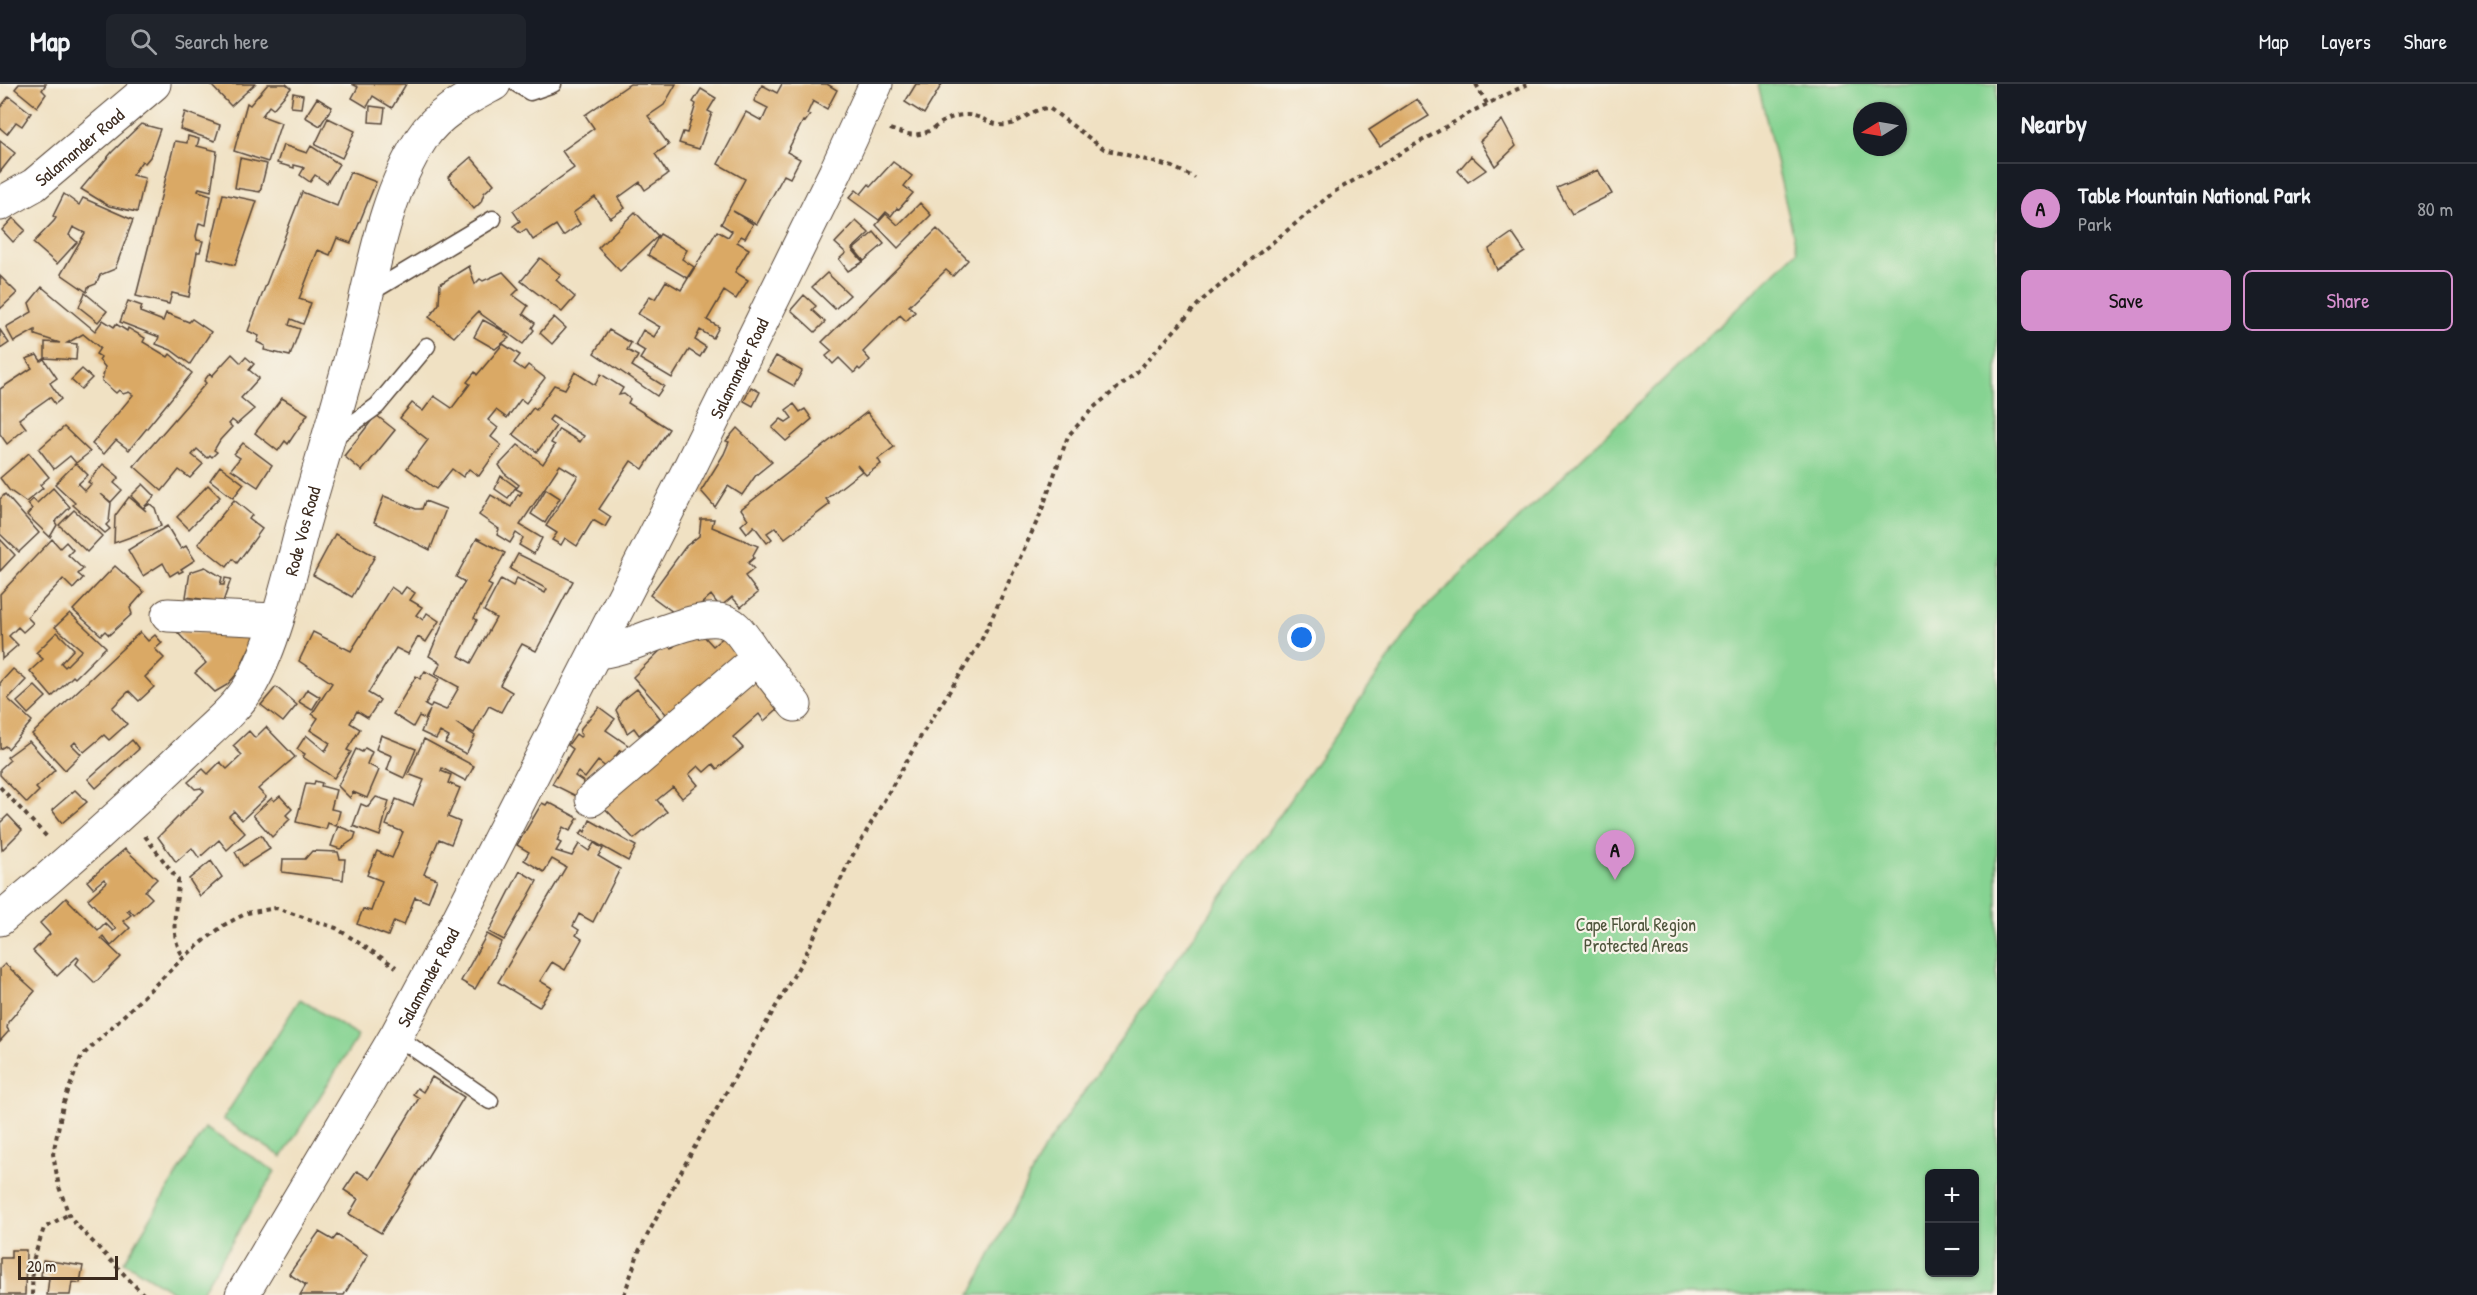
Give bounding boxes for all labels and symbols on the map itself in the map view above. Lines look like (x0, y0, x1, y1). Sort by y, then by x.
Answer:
street label: Salamander Road (29, 102, 129, 192)
north arrow (1853, 102, 1907, 156)
street label: Salamander Road (703, 314, 774, 423)
street label: Rode Vos Road (278, 483, 326, 579)
your location (1287, 623, 1316, 652)
pin: A (1596, 830, 1634, 880)
park label: Cape Floral Region Protected Areas (1576, 912, 1696, 958)
street label: Salamander Road (391, 923, 465, 1031)
scale bar (18, 1253, 118, 1280)

